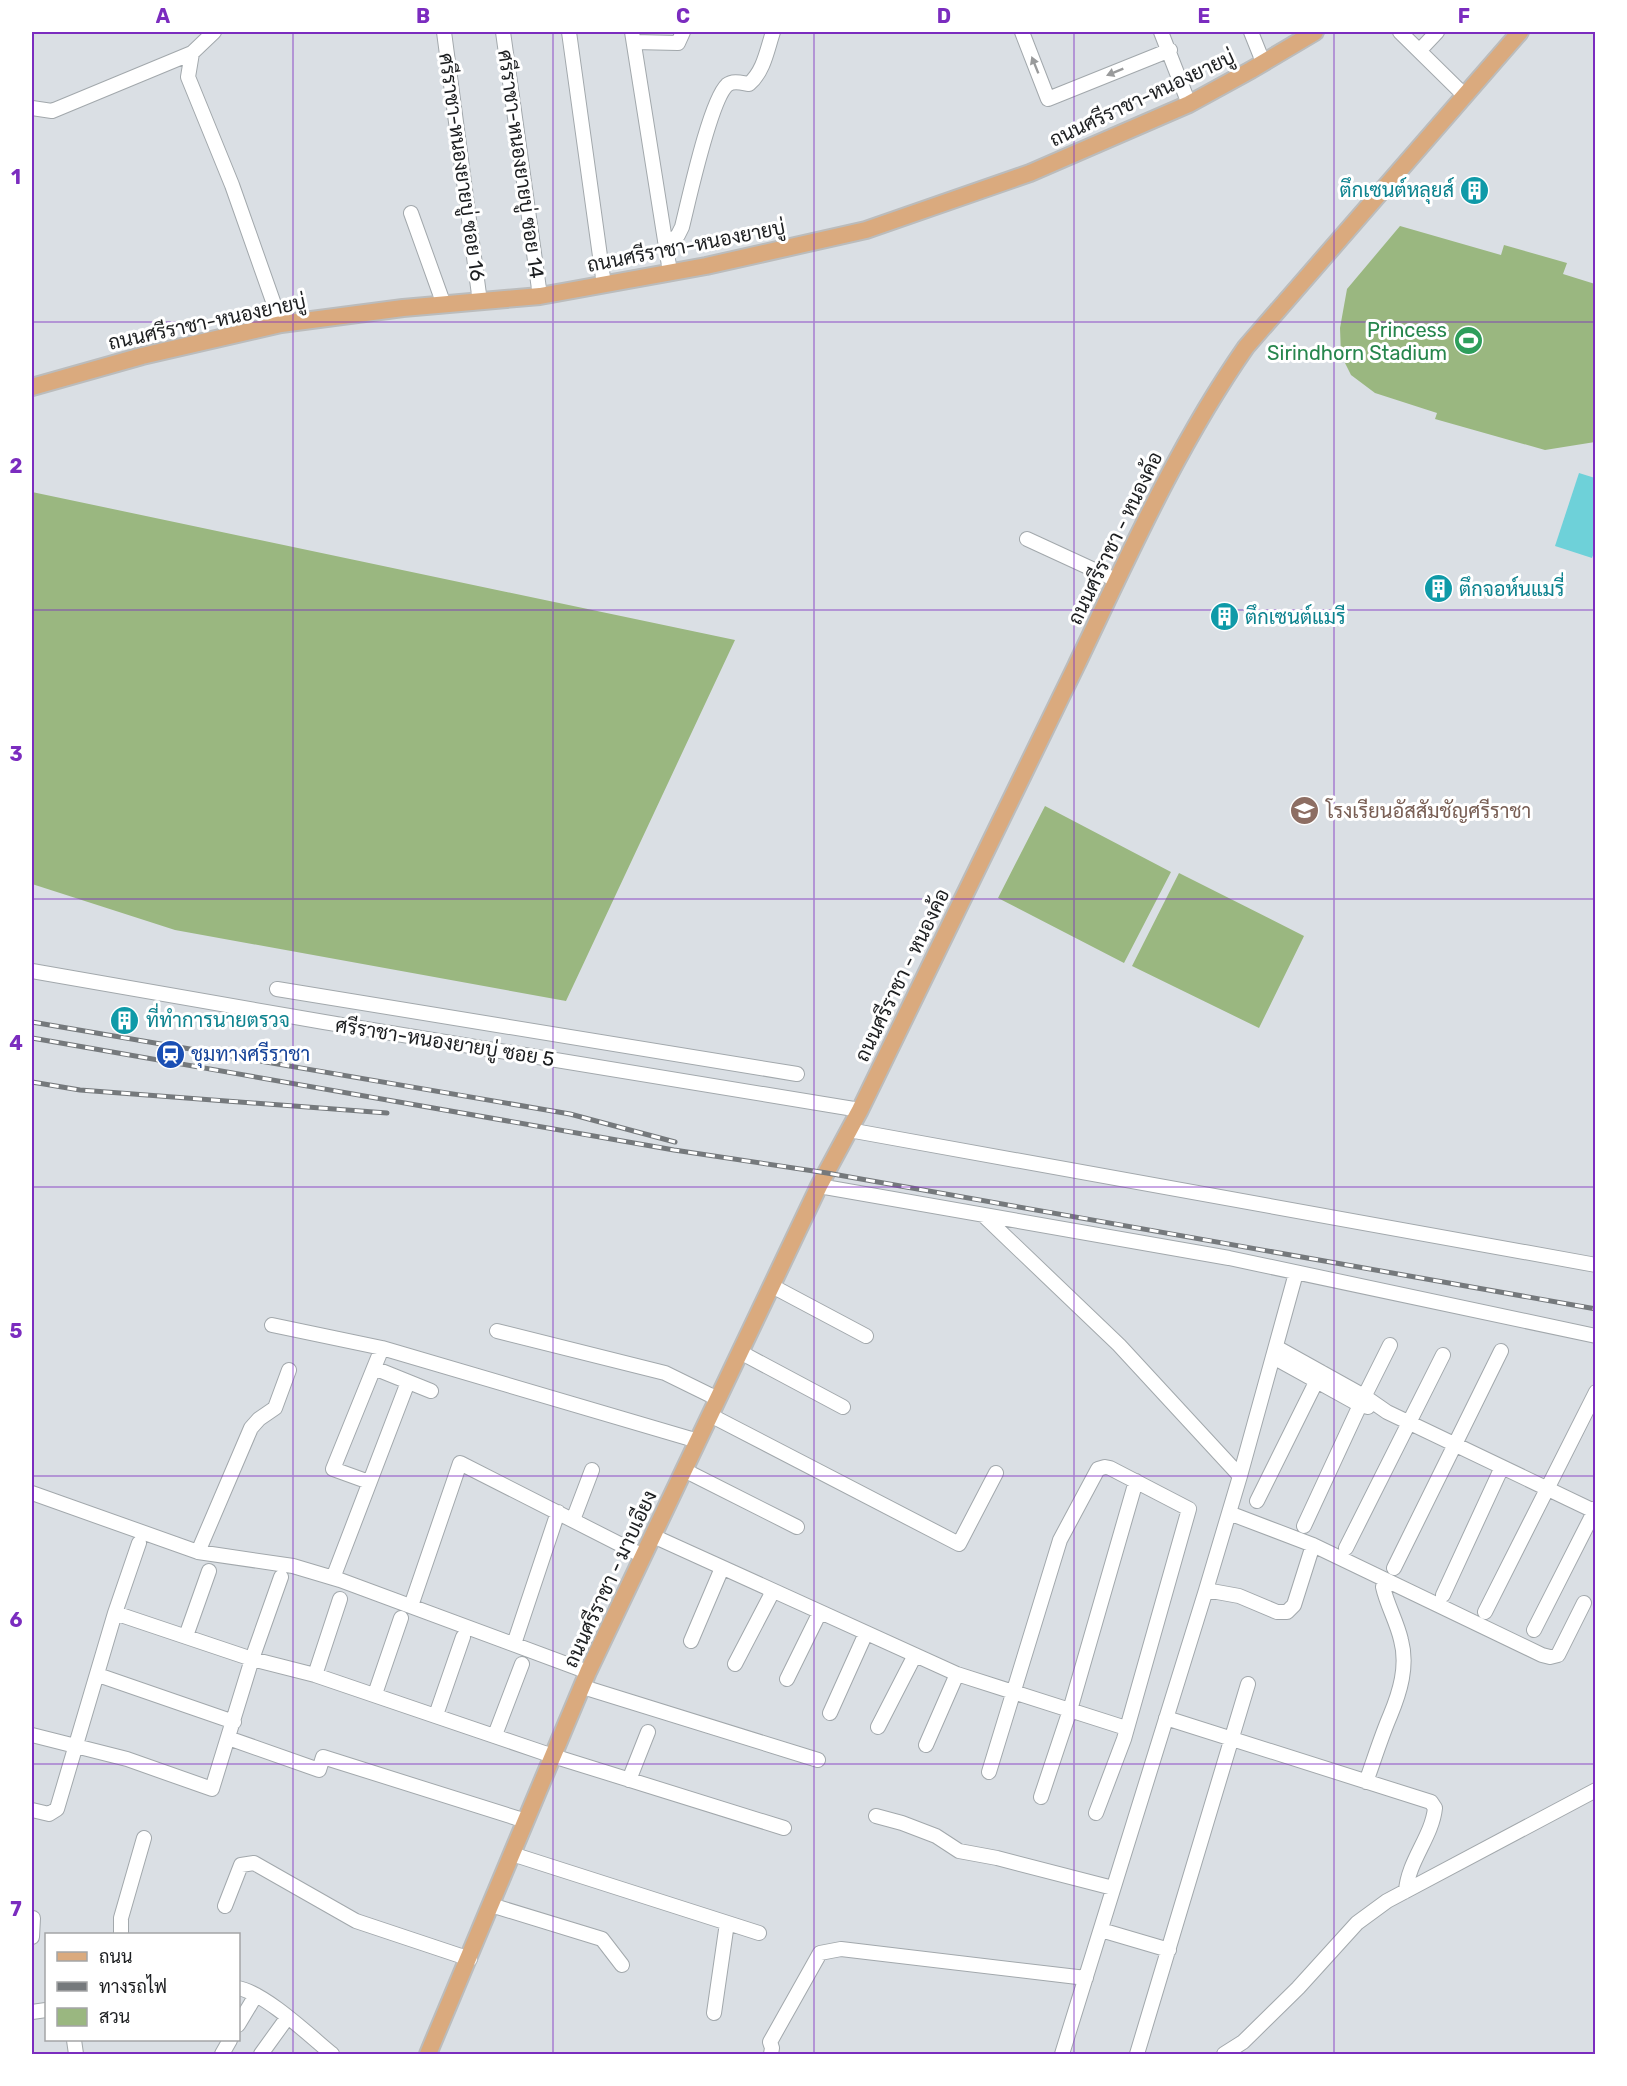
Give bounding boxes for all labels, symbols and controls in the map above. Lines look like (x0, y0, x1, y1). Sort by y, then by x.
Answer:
text: A (156, 4, 171, 28)
text: B (416, 4, 430, 28)
text: C (676, 4, 690, 28)
text: D (937, 4, 951, 28)
text: E (1198, 4, 1210, 28)
text: F (1458, 4, 1470, 28)
street label: ถนนศรีราชา-หนองยายบู่ (1045, 44, 1240, 154)
street label: ศรีราชา-หนองยายบู่ ซอย 14 (490, 48, 550, 280)
street label: ศรีราชา-หนองยายบู่ ซอย 16 (431, 51, 491, 283)
one-way arrow (1030, 56, 1039, 74)
one-way arrow (1106, 67, 1124, 77)
text: 1 (11, 165, 21, 189)
building icon: ตึกเซนต์หลุยส์ (1459, 174, 1491, 206)
place label: ตึกเซนต์หลุยส์ (1340, 176, 1454, 204)
street label: ถนนศรีราชา-หนองยายบู่ (585, 214, 788, 280)
street label: ถนนศรีราชา-หนองยายบู่ (106, 288, 309, 358)
place label: Princess Sirindhorn Stadium (1267, 318, 1447, 365)
sports icon: Princess Sirindhorn Stadium (1452, 325, 1484, 357)
street label: ถนนศรีราชา - หนองค้อ (1062, 447, 1167, 628)
text: 2 (10, 454, 23, 478)
place label: ตึกจอห์นแมรี่ (1459, 572, 1565, 601)
building icon: ตึกจอห์นแมรี่ (1422, 573, 1454, 605)
building icon: ตึกเซนต์แมรี (1208, 601, 1240, 633)
place label: ตึกเซนต์แมรี (1245, 603, 1346, 629)
text: 3 (9, 742, 23, 766)
school or university icon: โรงเรียนอัสสัมชัญศรีราชา (1289, 795, 1321, 827)
place label: โรงเรียนอัสสัมชัญศรีราชา (1325, 798, 1531, 823)
street label: ถนนศรีราชา - หนองค้อ (849, 884, 954, 1065)
place label: ที่ทำการนายตรวจ (146, 1003, 290, 1032)
building icon: ที่ทำการนายตรวจ (109, 1004, 141, 1036)
street label: ศรีราชา-หนองยายบู่ ซอย 5 (333, 1012, 556, 1074)
text: 4 (9, 1031, 23, 1055)
station icon: ชุมทางศรีราชา (154, 1038, 186, 1070)
place label: ชุมทางศรีราชา (191, 1041, 310, 1068)
text: 5 (10, 1319, 23, 1343)
street label: ถนนศรีราชา - มาบเอียง (557, 1486, 662, 1671)
text: 6 (9, 1608, 23, 1632)
text: 7 (10, 1897, 22, 1921)
legend (45, 1933, 240, 2041)
text: ถนน (99, 1946, 132, 1968)
text: ทางรถไฟ (99, 1974, 167, 1998)
text: สวน (99, 2006, 130, 2028)

